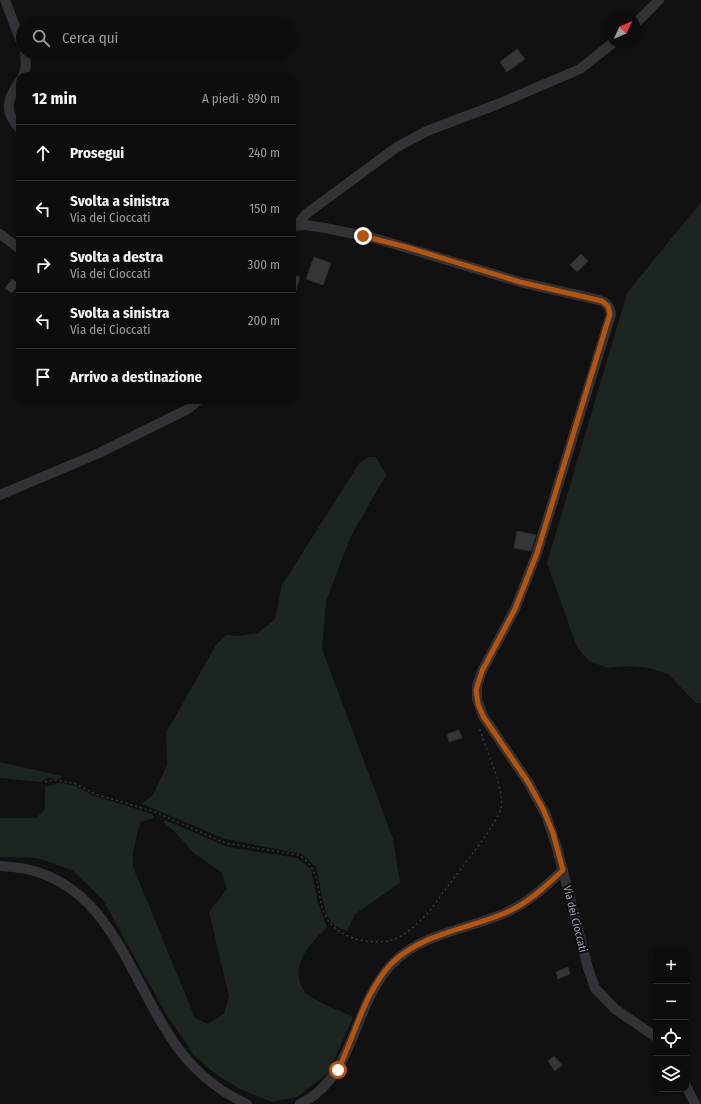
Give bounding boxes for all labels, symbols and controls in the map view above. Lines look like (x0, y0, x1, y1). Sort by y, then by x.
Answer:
north arrow (605, 12, 641, 48)
search box (16, 16, 296, 60)
icon: search (30, 27, 52, 49)
text: Cerca qui (62, 29, 118, 47)
text: 12 min (32, 88, 77, 109)
text: A piedi · 890 m (202, 91, 280, 106)
icon: ahead (32, 142, 54, 164)
text: Prosegui (70, 144, 124, 162)
text: 240 m (248, 145, 280, 160)
text: Svolta a sinistra (70, 192, 170, 210)
icon: left (32, 198, 54, 220)
text: 150 m (249, 201, 280, 216)
text: Via dei Cioccati (70, 210, 150, 225)
route end (354, 227, 372, 245)
text: Svolta a destra (70, 248, 163, 266)
icon: right (32, 254, 54, 276)
text: 300 m (248, 257, 280, 272)
text: Via dei Cioccati (70, 266, 150, 281)
text: Svolta a sinistra (70, 304, 170, 322)
icon: left (32, 310, 54, 332)
text: 200 m (248, 313, 280, 328)
text: Via dei Cioccati (70, 322, 150, 337)
icon: arrive (32, 366, 54, 388)
text: Arrivo a destinazione (70, 368, 202, 386)
street label: Via dei Cioccati (560, 884, 590, 954)
map controls (653, 948, 689, 1092)
button: + (653, 948, 689, 984)
button: − (653, 984, 689, 1020)
button: locate (653, 1020, 689, 1056)
button: layers (653, 1056, 689, 1092)
route start (329, 1061, 347, 1079)

